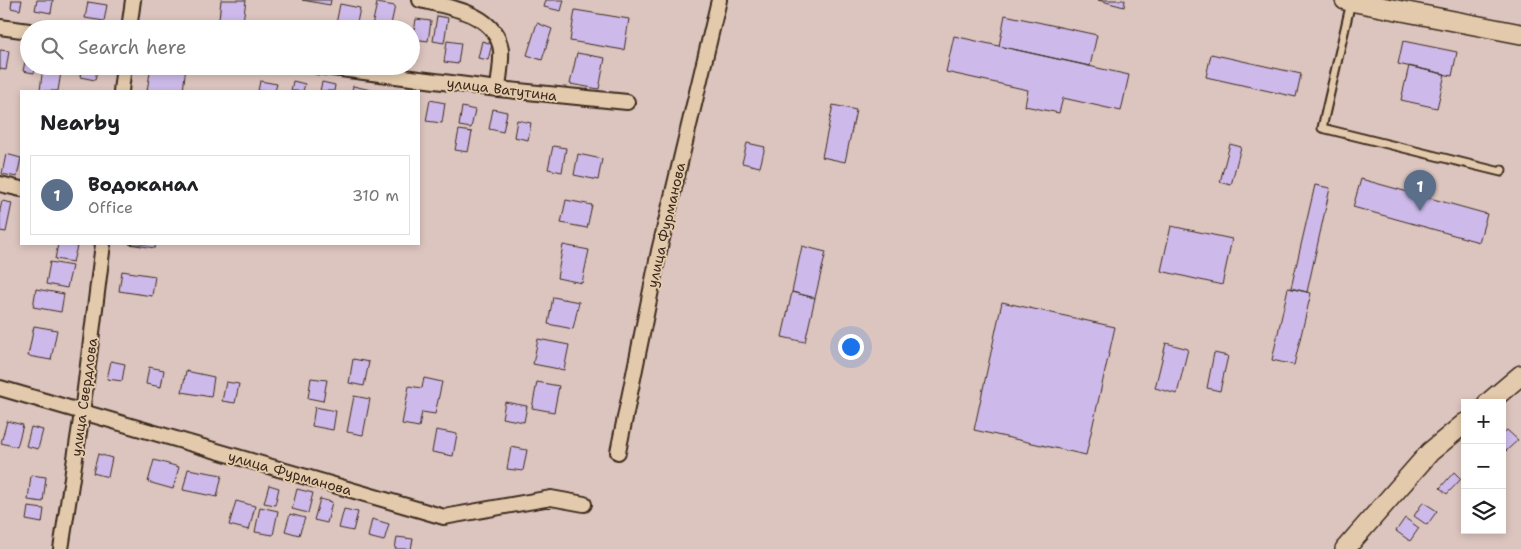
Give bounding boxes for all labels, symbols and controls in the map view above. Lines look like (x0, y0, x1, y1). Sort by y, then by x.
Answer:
search box (20, 20, 420, 75)
icon: search (38, 34, 66, 62)
text: Search here (78, 35, 187, 60)
street label: улица Ватутина (446, 73, 558, 105)
text: Nearby (40, 109, 120, 137)
street label: улица Фурманова (643, 160, 689, 289)
pin: 1 (1404, 170, 1436, 211)
text: Водоканал (88, 172, 198, 197)
text: 1 (53, 185, 61, 206)
text: 310 m (352, 185, 399, 206)
text: Office (88, 197, 133, 218)
your location (838, 334, 864, 360)
street label: улица Свердлова (67, 336, 101, 457)
map controls (1461, 399, 1506, 534)
button: + (1461, 399, 1506, 444)
button: − (1461, 444, 1506, 489)
street label: улица Фурманова (226, 447, 354, 499)
button: layers (1461, 489, 1506, 534)

